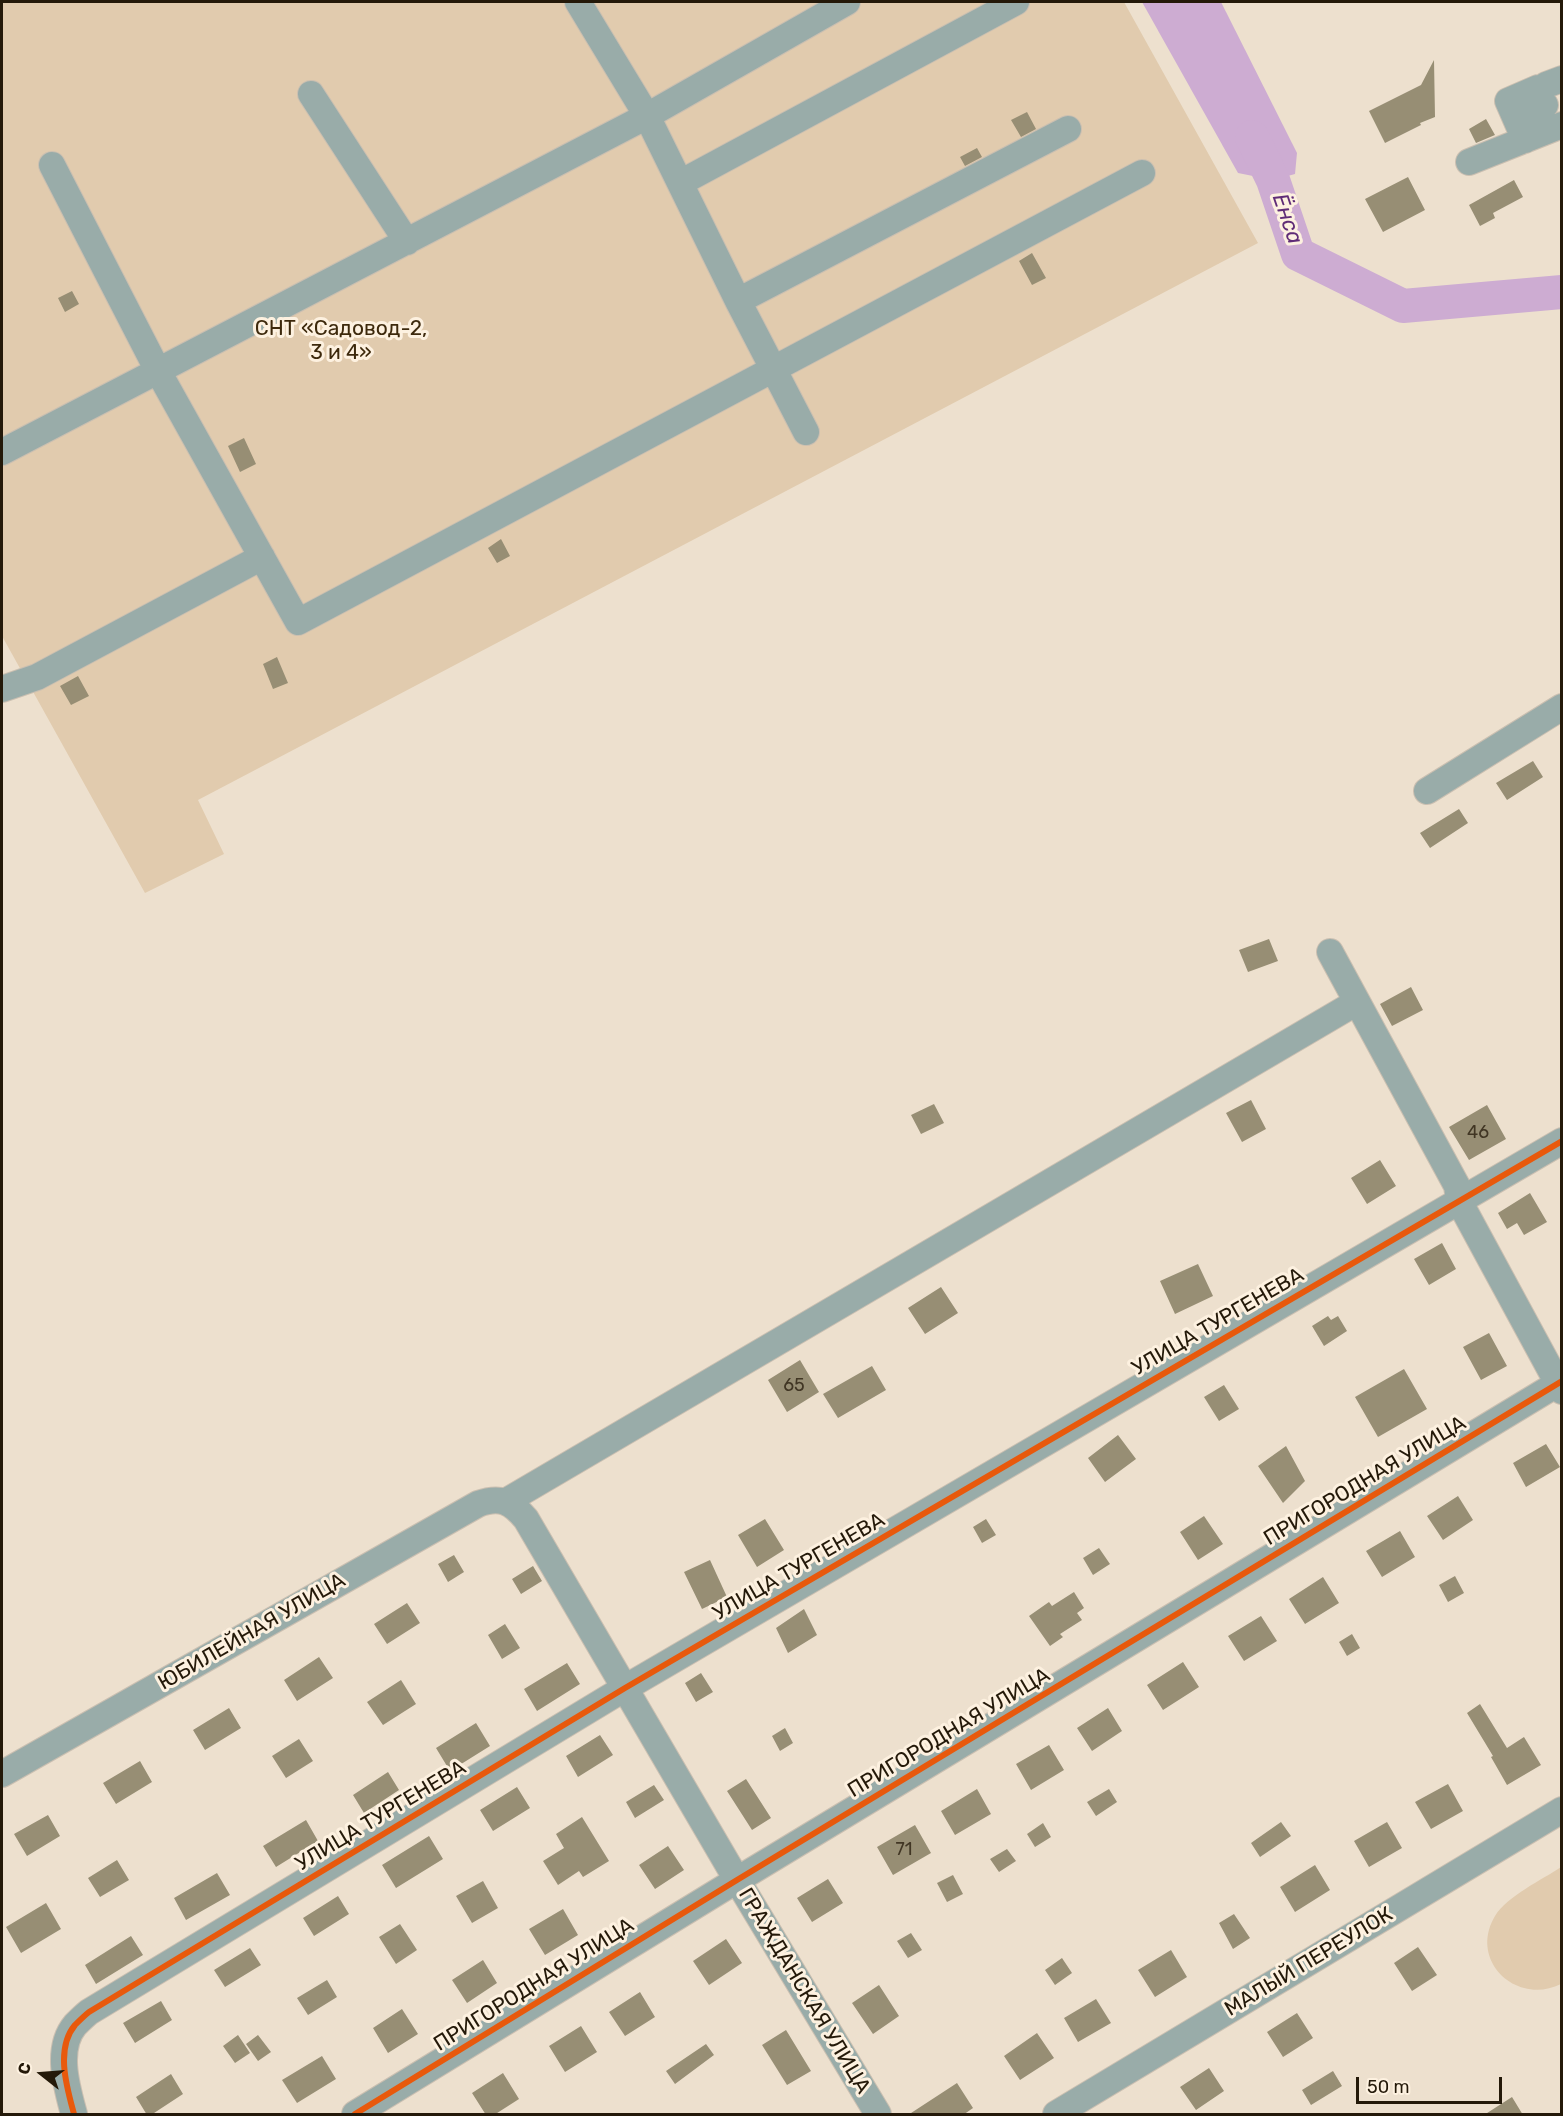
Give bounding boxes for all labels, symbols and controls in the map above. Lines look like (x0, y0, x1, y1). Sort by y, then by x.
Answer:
water label: Ёнса (1266, 190, 1308, 248)
park label: СНТ «Садовод-2, 3 и 4» (255, 316, 427, 366)
house number: 46 (1467, 1122, 1489, 1144)
street label: УЛИЦА ТУРГЕНЕВА (1128, 1263, 1308, 1381)
house number: 65 (783, 1375, 805, 1397)
street label: ПРИГОРОДНАЯ УЛИЦА (1259, 1411, 1471, 1551)
street label: УЛИЦА ТУРГЕНЕВА (709, 1508, 889, 1626)
street label: ЮБИЛЕЙНАЯ УЛИЦА (154, 1568, 350, 1696)
street label: ПРИГОРОДНАЯ УЛИЦА (843, 1663, 1055, 1803)
street label: УЛИЦА ТУРГЕНЕВА (291, 1755, 471, 1877)
house number: 71 (896, 1839, 912, 1861)
street label: ГРАЖДАНСКАЯ УЛИЦА (733, 1884, 875, 2098)
street label: МАЛЫЙ ПЕРЕУЛОК (1220, 1902, 1398, 2022)
street label: ПРИГОРОДНАЯ УЛИЦА (429, 1913, 639, 2057)
north arrow (12, 2044, 72, 2104)
text: С (14, 2060, 35, 2077)
scale bar (1359, 2065, 1504, 2103)
text: 50 m (1367, 2076, 1410, 2098)

